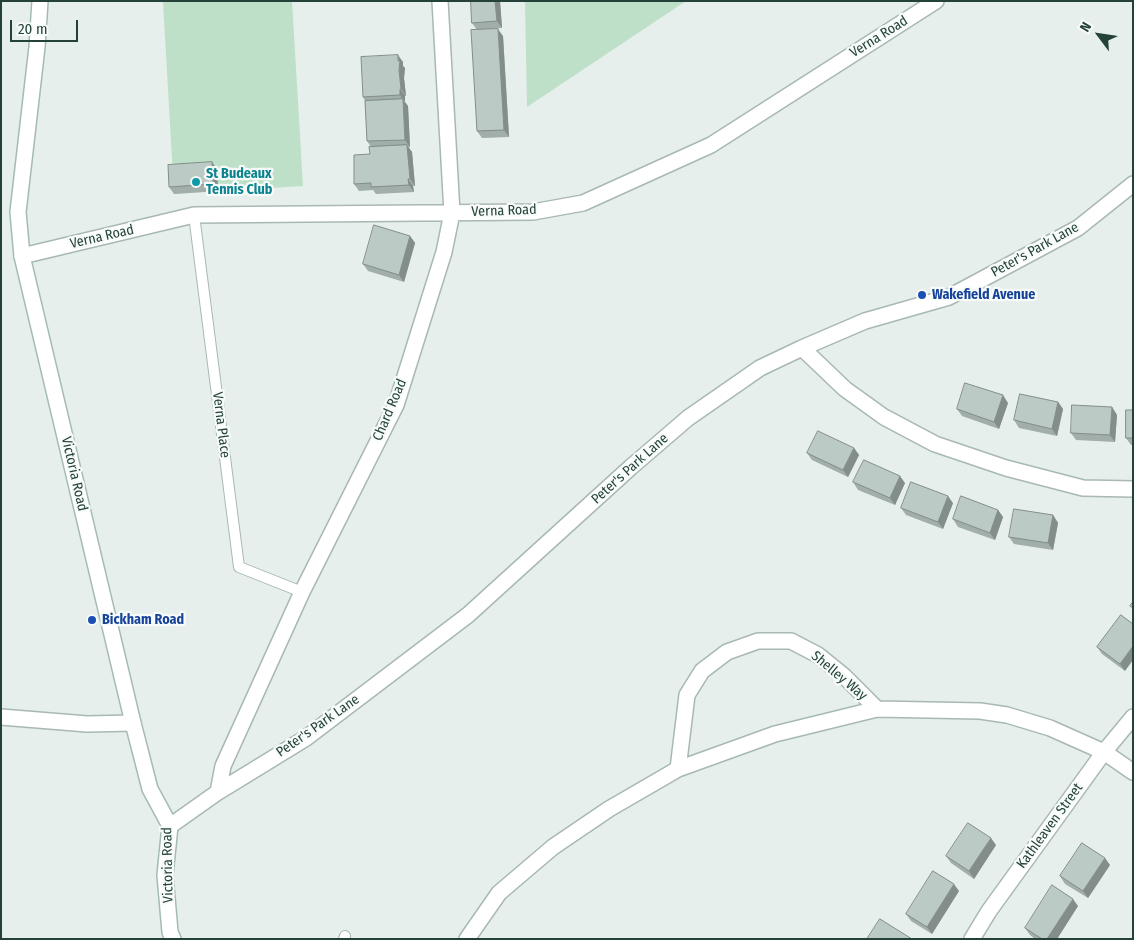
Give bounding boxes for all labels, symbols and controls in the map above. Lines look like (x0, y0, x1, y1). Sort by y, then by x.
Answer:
scale bar (12, 10, 80, 42)
north arrow (1074, 10, 1124, 60)
street label: Verna Road (847, 13, 911, 61)
text: N (1076, 19, 1095, 35)
text: 20 m (18, 20, 48, 38)
place label: St Budeaux Tennis Club (206, 166, 272, 198)
marker: St Budeaux Tennis Club (190, 176, 202, 188)
street label: Verna Road (471, 201, 537, 221)
street label: Peter's Park Lane (988, 219, 1082, 281)
street label: Verna Road (68, 221, 136, 253)
place label: Wakefield Avenue (932, 287, 1035, 303)
marker: Wakefield Avenue (916, 289, 928, 301)
street label: Chard Road (369, 377, 411, 443)
street label: Verna Place (209, 391, 233, 459)
street label: Peter's Park Lane (588, 430, 672, 508)
street label: Victoria Road (57, 435, 91, 513)
place label: Bickham Road (102, 612, 184, 628)
marker: Bickham Road (86, 614, 98, 626)
street label: Shelley Way (808, 648, 870, 704)
street label: Peter's Park Lane (273, 691, 363, 761)
street label: Kathleaven Street (1013, 780, 1087, 872)
street label: Victoria Road (159, 827, 177, 903)

